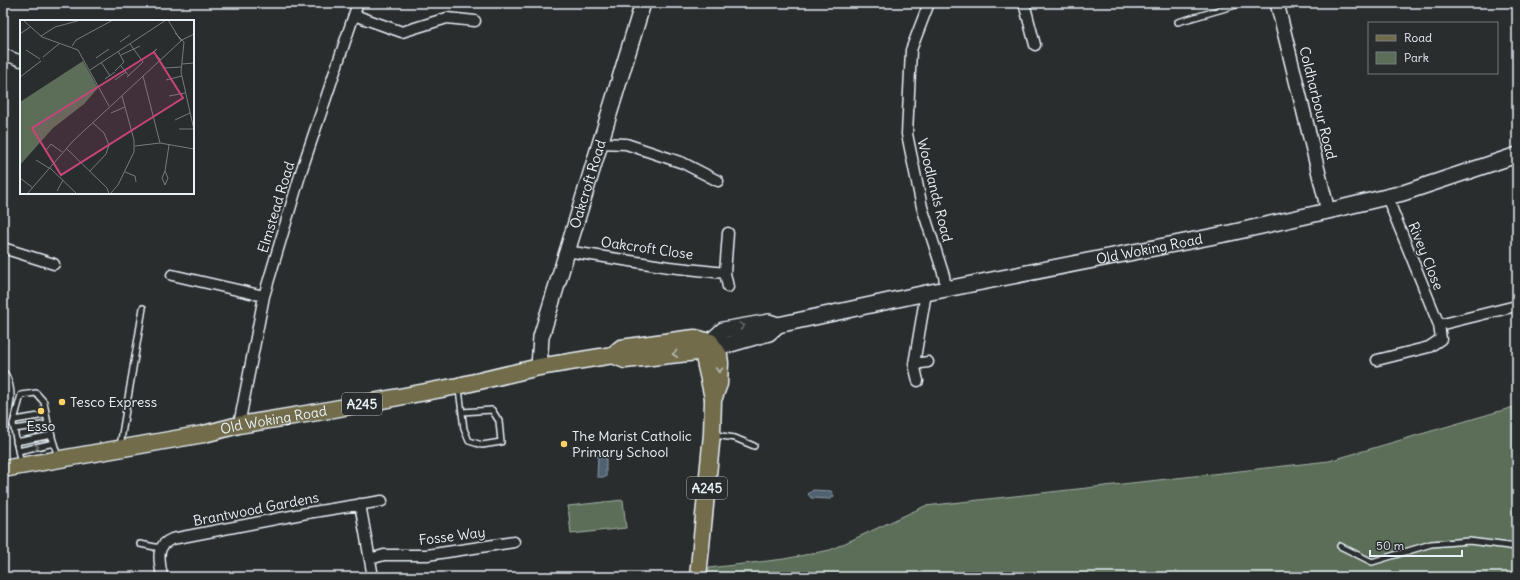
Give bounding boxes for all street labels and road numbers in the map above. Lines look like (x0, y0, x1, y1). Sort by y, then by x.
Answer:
street label: Coldharbour Road (1295, 45, 1341, 161)
street label: Woodlands Road (913, 136, 957, 244)
street label: Oakcroft Road (566, 137, 610, 231)
street label: Elmstead Road (254, 159, 298, 255)
street label: Rivey Close (1404, 219, 1448, 293)
street label: Old Woking Road (1095, 230, 1204, 268)
street label: Oakcroft Close (600, 233, 694, 263)
road number: A245 (342, 393, 382, 415)
street label: Old Woking Road (218, 402, 328, 439)
road number: A245 (687, 477, 727, 499)
street label: Brantwood Gardens (192, 488, 320, 530)
street label: Fosse Way (418, 523, 486, 549)

